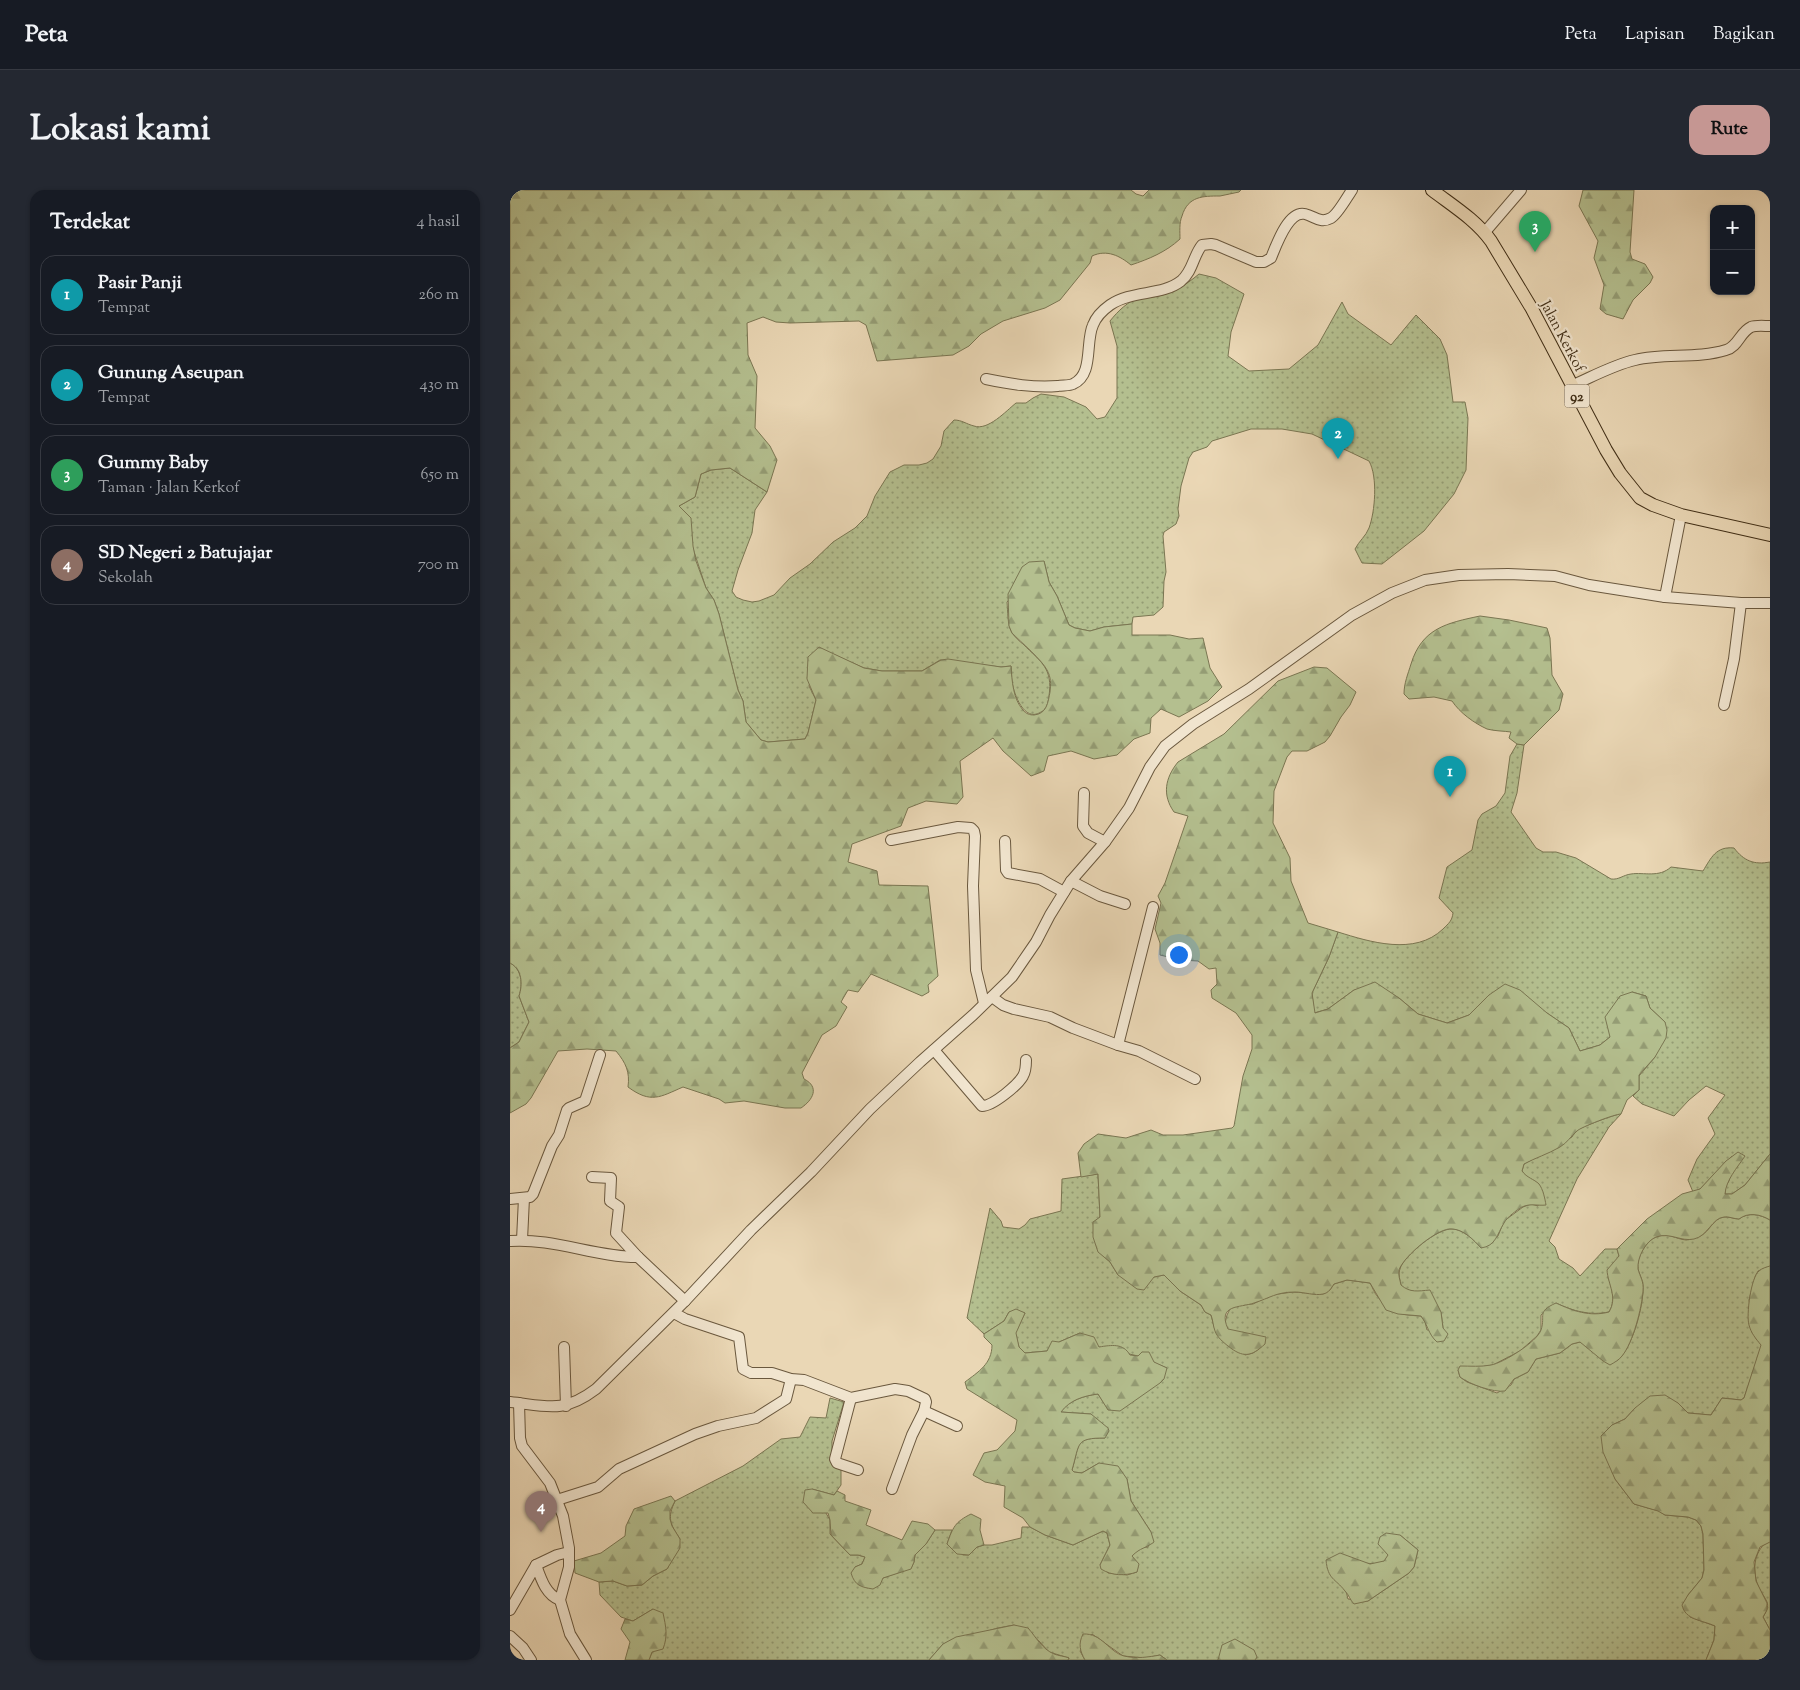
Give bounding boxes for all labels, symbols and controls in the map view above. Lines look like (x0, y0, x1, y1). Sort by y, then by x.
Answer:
text: Peta (25, 18, 68, 52)
text: Peta (1565, 22, 1597, 48)
text: Lapisan (1625, 22, 1685, 48)
text: Bagikan (1713, 22, 1775, 48)
text: Lokasi kami (30, 105, 211, 156)
button: Rute (1689, 105, 1770, 155)
map controls (1710, 205, 1755, 295)
button: + (1710, 205, 1755, 250)
text: Terdekat (50, 208, 130, 238)
text: 4 hasil (416, 211, 460, 234)
pin: 3 (1519, 211, 1551, 252)
button: − (1710, 250, 1755, 295)
text: Pasir Panji (98, 270, 182, 297)
text: 1 (64, 284, 70, 307)
text: 260 m (418, 284, 459, 307)
street label: Jalan Kerkof (1534, 296, 1590, 377)
text: Tempat (98, 297, 150, 320)
text: Gunung Aseupan (98, 360, 244, 387)
text: 2 (63, 374, 71, 397)
text: 430 m (420, 374, 459, 397)
road number: 92 (1564, 385, 1590, 408)
text: Tempat (98, 387, 150, 410)
pin: 2 (1322, 418, 1354, 459)
text: Gummy Baby (98, 450, 209, 477)
text: 3 (64, 464, 70, 487)
text: 650 m (420, 464, 459, 487)
text: Taman · Jalan Kerkof (98, 477, 240, 500)
text: SD Negeri 2 Batujajar (98, 540, 272, 567)
text: 4 (63, 554, 71, 577)
text: 700 m (418, 554, 459, 577)
text: Sekolah (98, 567, 153, 590)
pin: 1 (1434, 756, 1466, 797)
your location (1166, 942, 1192, 968)
pin: 4 (525, 1491, 557, 1532)

